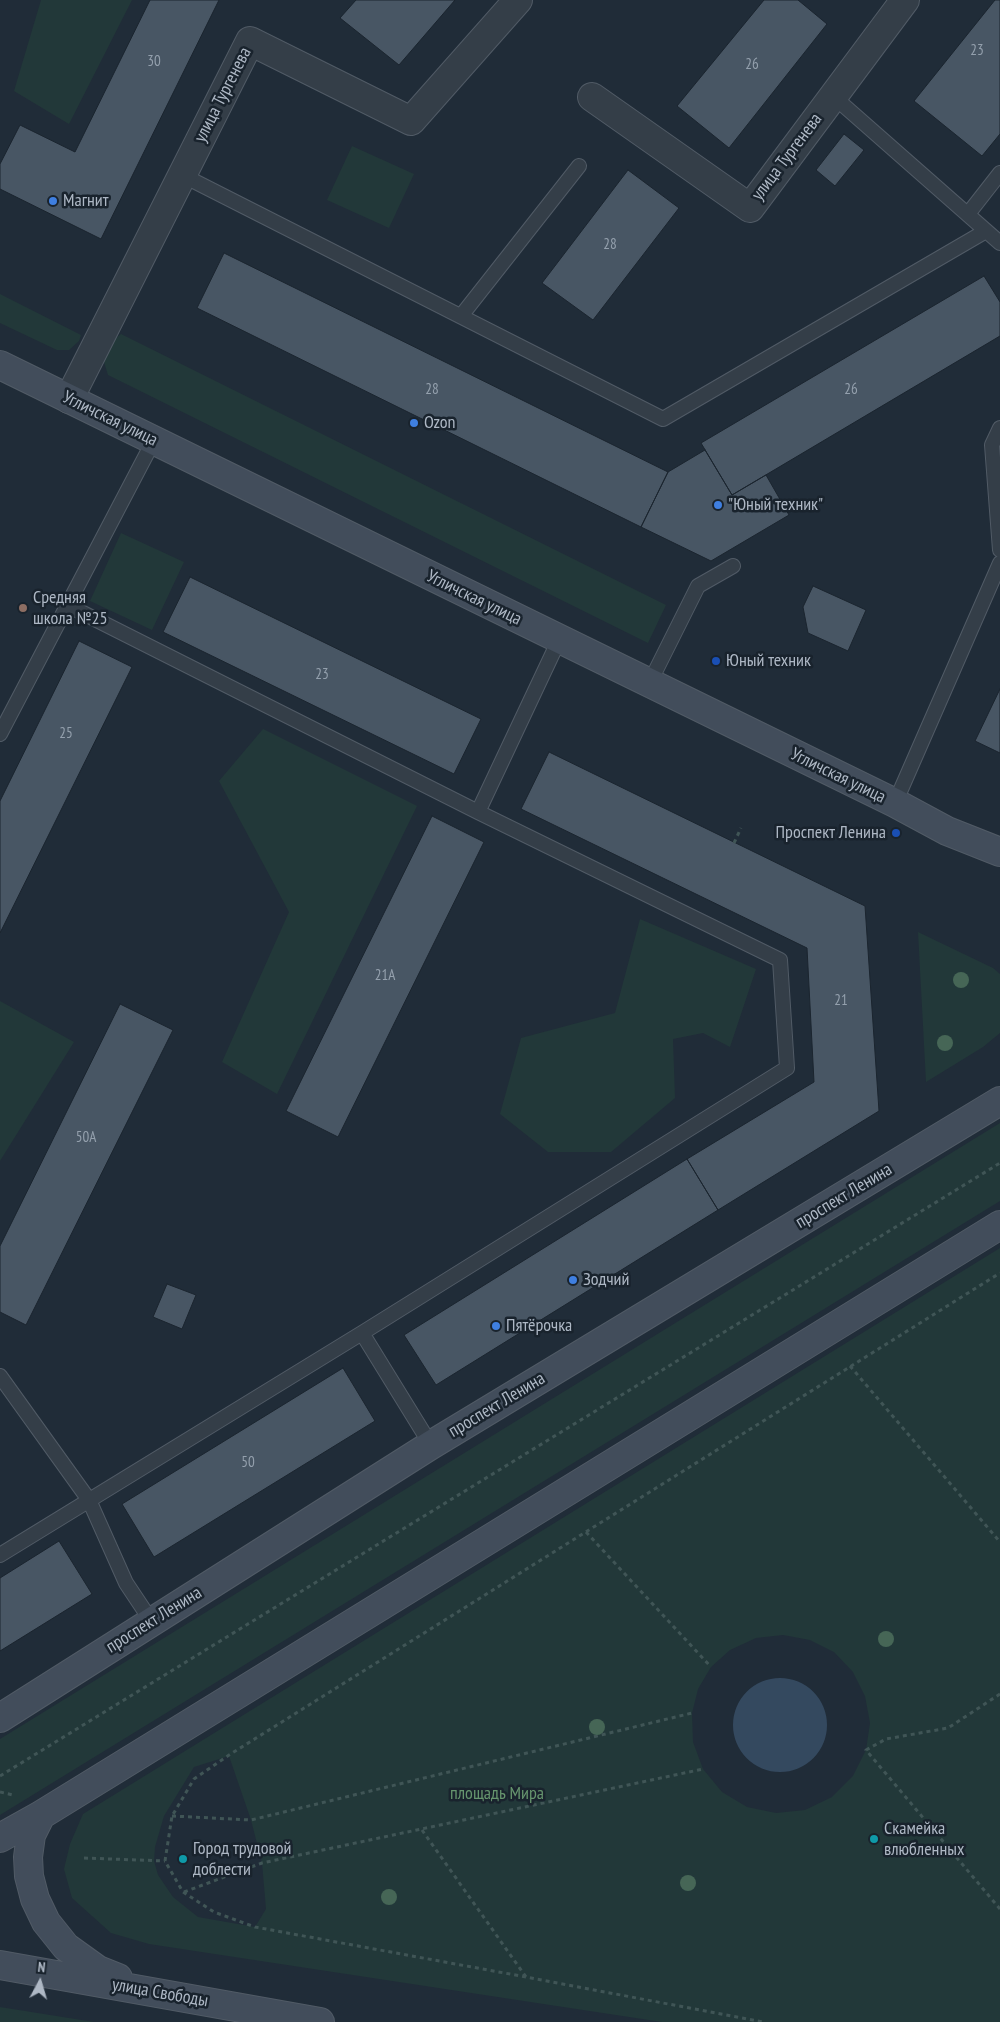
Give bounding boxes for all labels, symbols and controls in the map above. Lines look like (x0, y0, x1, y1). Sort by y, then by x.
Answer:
house number: 23 (970, 42, 984, 60)
street label: улица Тургенева (190, 44, 256, 146)
house number: 30 (147, 53, 161, 71)
house number: 26 (745, 56, 759, 74)
street label: улица Тургенева (747, 109, 827, 205)
place label: Магнит (63, 190, 108, 212)
marker: Магнит (47, 195, 59, 207)
house number: 28 (603, 236, 617, 254)
house number: 28 (425, 381, 439, 399)
house number: 26 (844, 381, 858, 399)
street label: Угличская улица (59, 387, 161, 451)
place label: Ozon (424, 412, 456, 434)
marker: Ozon (408, 417, 420, 429)
place label: "Юный техник" (728, 494, 823, 516)
marker: "Юный техник" (712, 499, 724, 511)
street label: Угличская улица (423, 566, 525, 630)
place label: Средняя школа №25 (33, 587, 108, 630)
marker: Средняя школа №25 (17, 602, 29, 614)
place label: Юный техник (726, 650, 811, 672)
marker: Юный техник (710, 655, 722, 667)
house number: 23 (315, 666, 329, 684)
house number: 25 (59, 725, 73, 743)
street label: Угличская улица (787, 744, 889, 808)
place label: Проспект Ленина (776, 822, 886, 844)
marker: Проспект Ленина (890, 827, 902, 839)
house number: 21А (375, 967, 395, 985)
house number: 21 (834, 992, 848, 1010)
house number: 50А (76, 1129, 96, 1147)
street label: проспект Ленина (792, 1159, 896, 1233)
place label: Зодчий (583, 1269, 629, 1291)
marker: Зодчий (567, 1274, 579, 1286)
place label: Пятёрочка (506, 1315, 572, 1337)
marker: Пятёрочка (490, 1320, 502, 1332)
street label: проспект Ленина (445, 1368, 549, 1442)
house number: 50 (241, 1454, 255, 1472)
street label: проспект Ленина (102, 1582, 206, 1658)
park label: площадь Мира (450, 1783, 544, 1805)
place label: Скамейка влюбленных (884, 1818, 964, 1860)
marker: Скамейка влюбленных (868, 1833, 880, 1845)
place label: Город трудовой доблести (193, 1838, 291, 1880)
marker: Город трудовой доблести (177, 1853, 189, 1865)
north arrow (15, 1957, 65, 2007)
text: N (37, 1958, 46, 1976)
street label: улица Свободы (110, 1974, 210, 2012)

